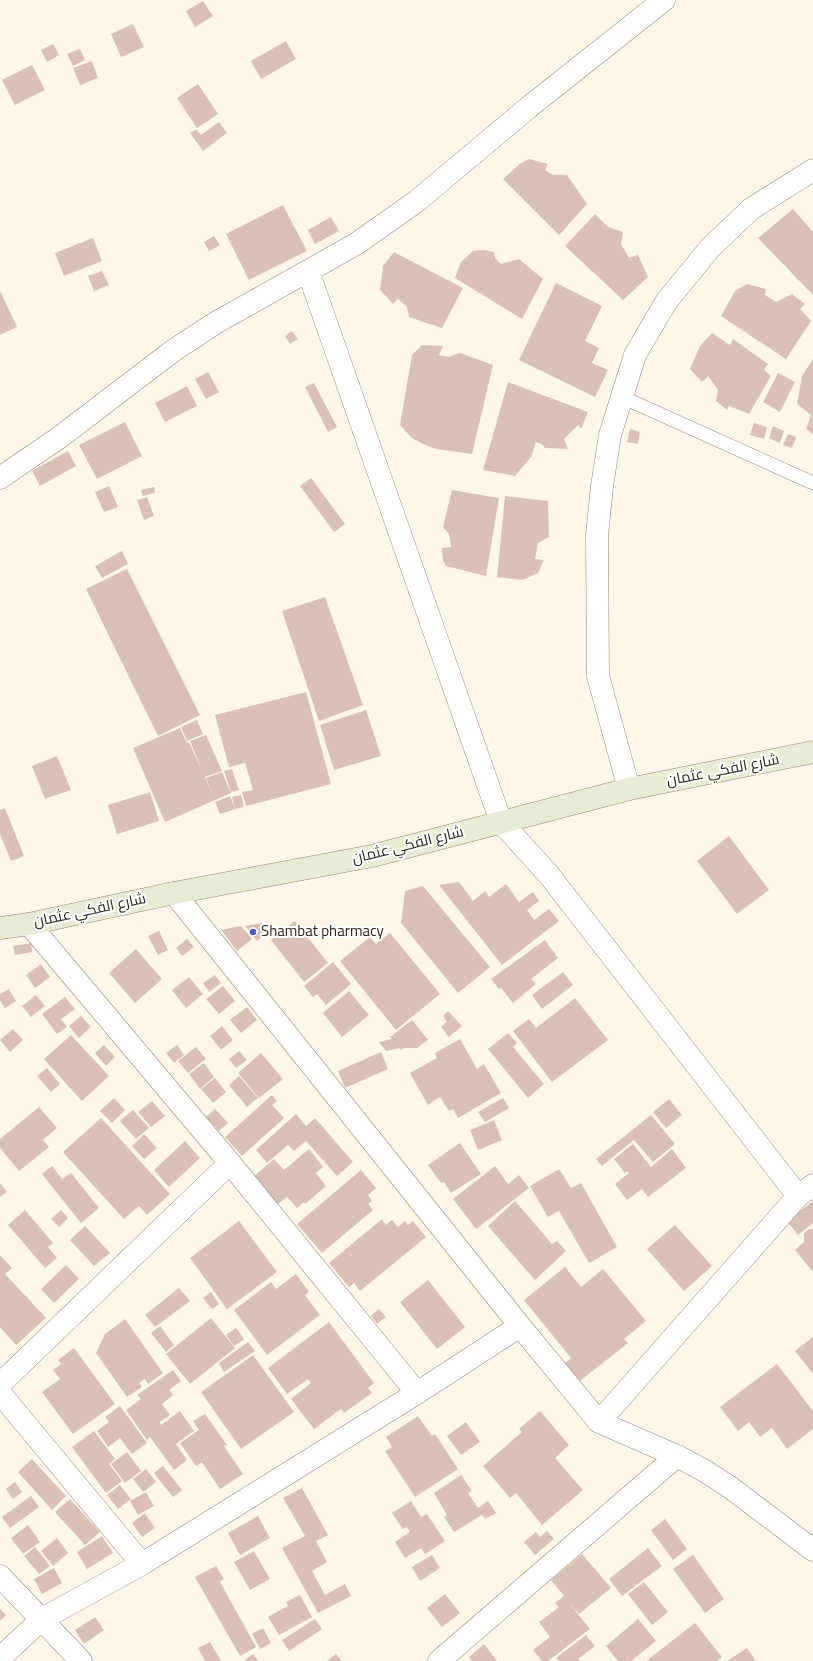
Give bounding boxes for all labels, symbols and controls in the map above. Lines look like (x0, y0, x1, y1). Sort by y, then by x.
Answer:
street label: شارع الفكي عثمان (665, 751, 781, 791)
street label: شارع الفكي عثمان (350, 823, 466, 869)
street label: شارع الفكي عثمان (32, 890, 148, 932)
place label: Shambat pharmacy (261, 923, 384, 941)
marker: Shambat pharmacy (248, 927, 258, 937)

